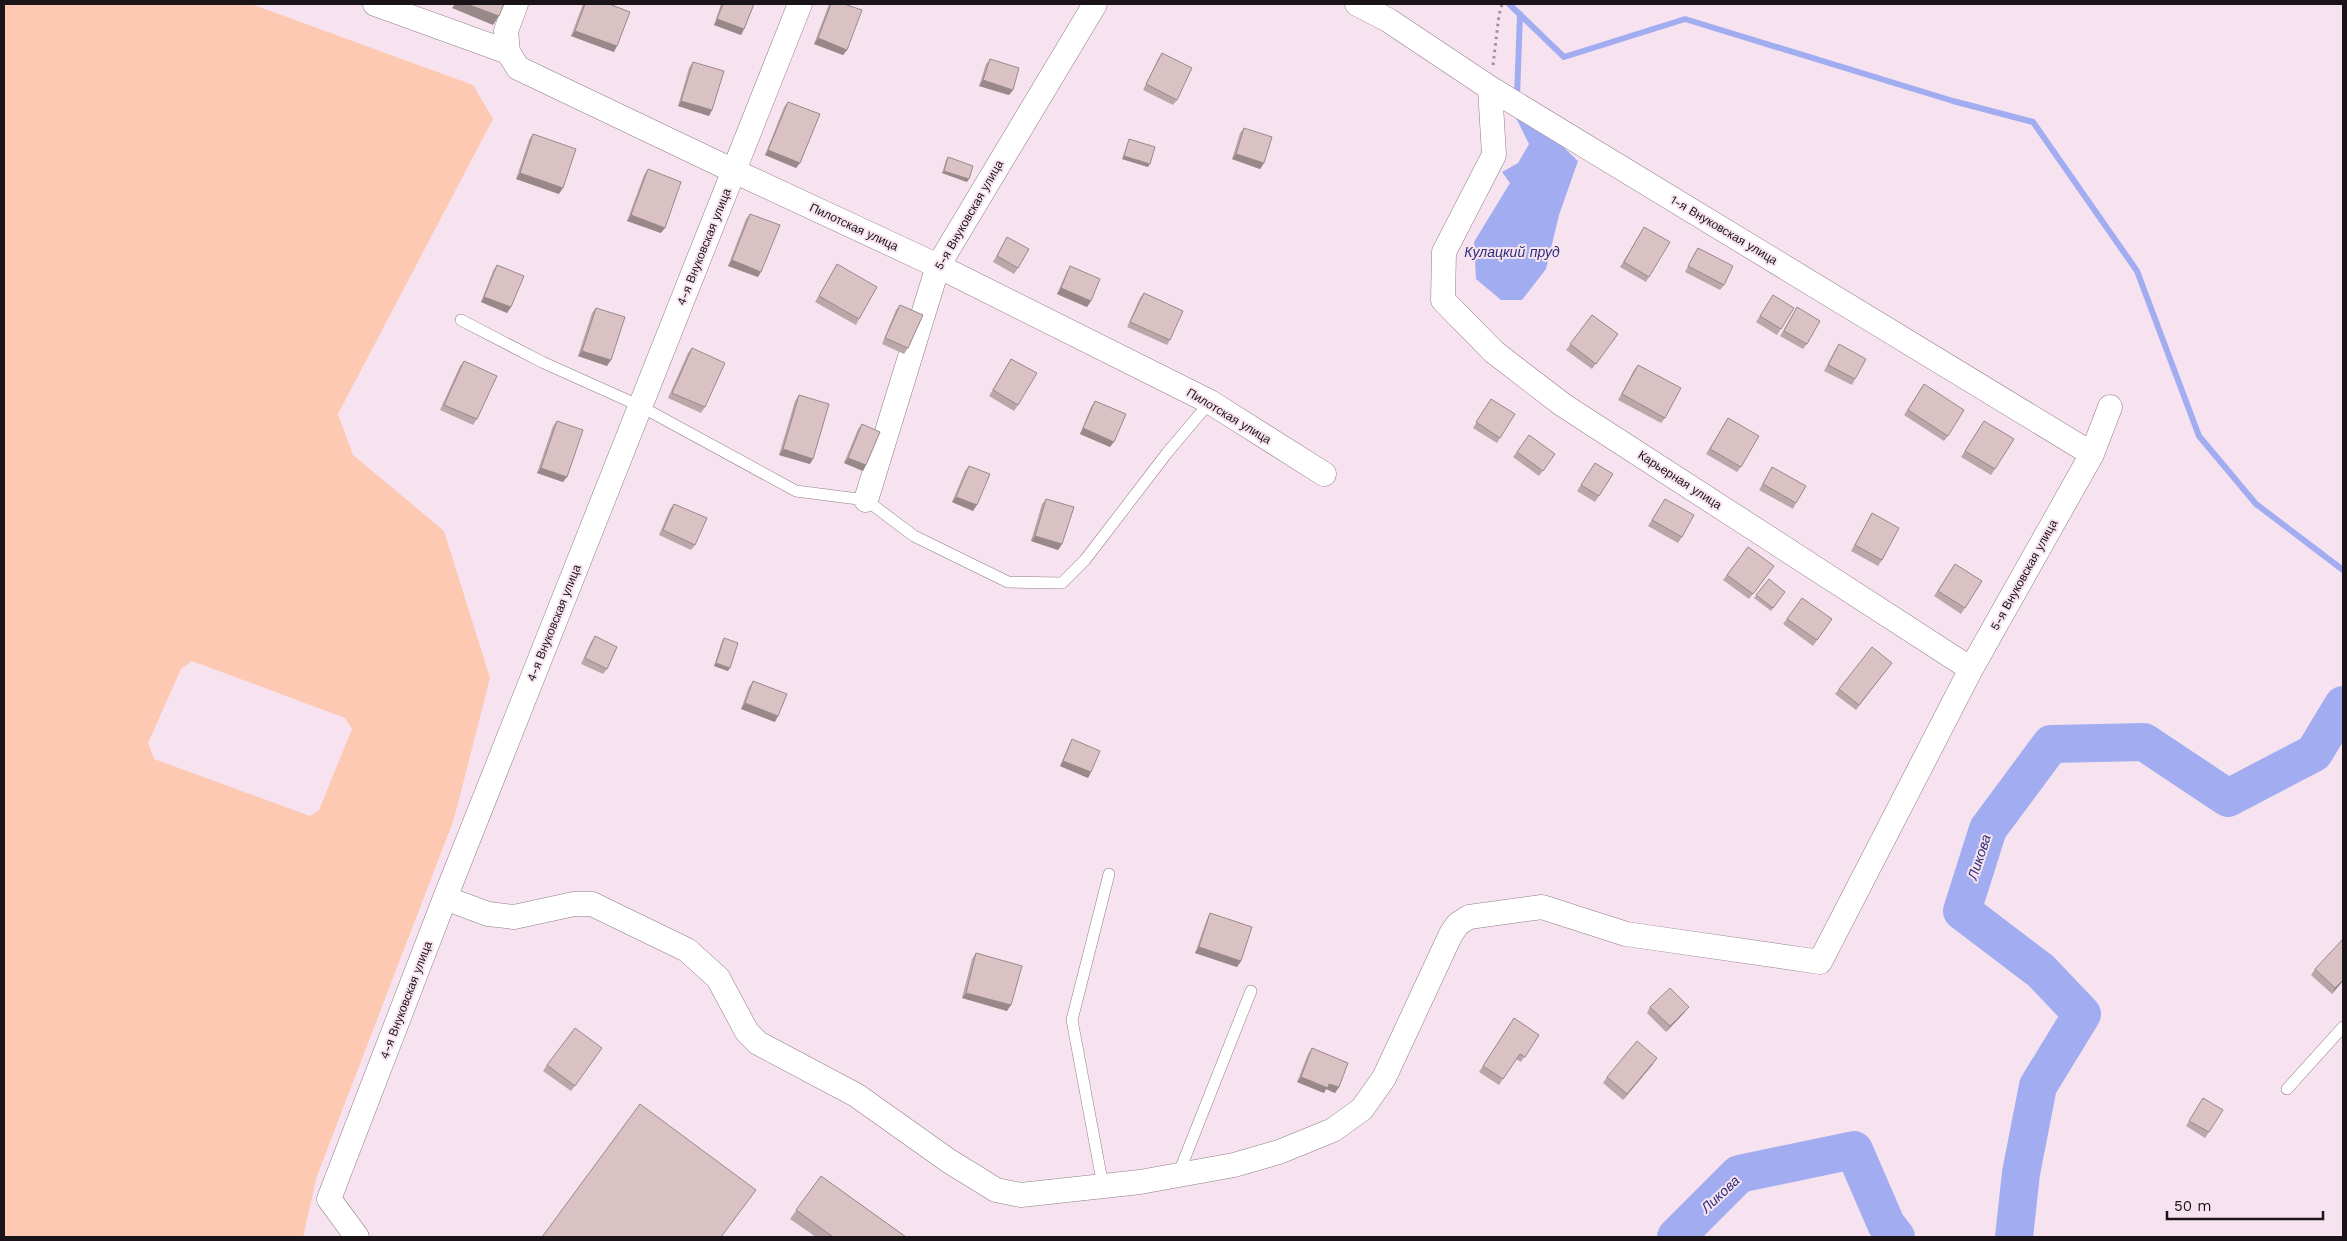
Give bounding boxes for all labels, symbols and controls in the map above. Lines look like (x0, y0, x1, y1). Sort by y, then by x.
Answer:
street label: 5-я Внуковская улица (932, 157, 1006, 272)
street label: 4-я Внуковская улица (674, 186, 734, 307)
street label: 1-я Внуковская улица (1668, 193, 1780, 268)
street label: Пилотская улица (808, 200, 901, 254)
water label: Кулацкий пруд (1464, 244, 1560, 260)
street label: Пилотская улица (1184, 385, 1274, 447)
street label: Карьерная улица (1636, 448, 1725, 512)
street label: 5-я Внуковская улица (1988, 517, 2060, 633)
street label: 4-я Внуковская улица (524, 562, 584, 683)
water label: Ликова (1964, 832, 1994, 883)
street label: 4-я Внуковская улица (377, 939, 435, 1061)
water label: Ликова (1697, 1172, 1743, 1216)
scale bar (2167, 1188, 2323, 1220)
text: 50 m (2174, 1197, 2211, 1215)

